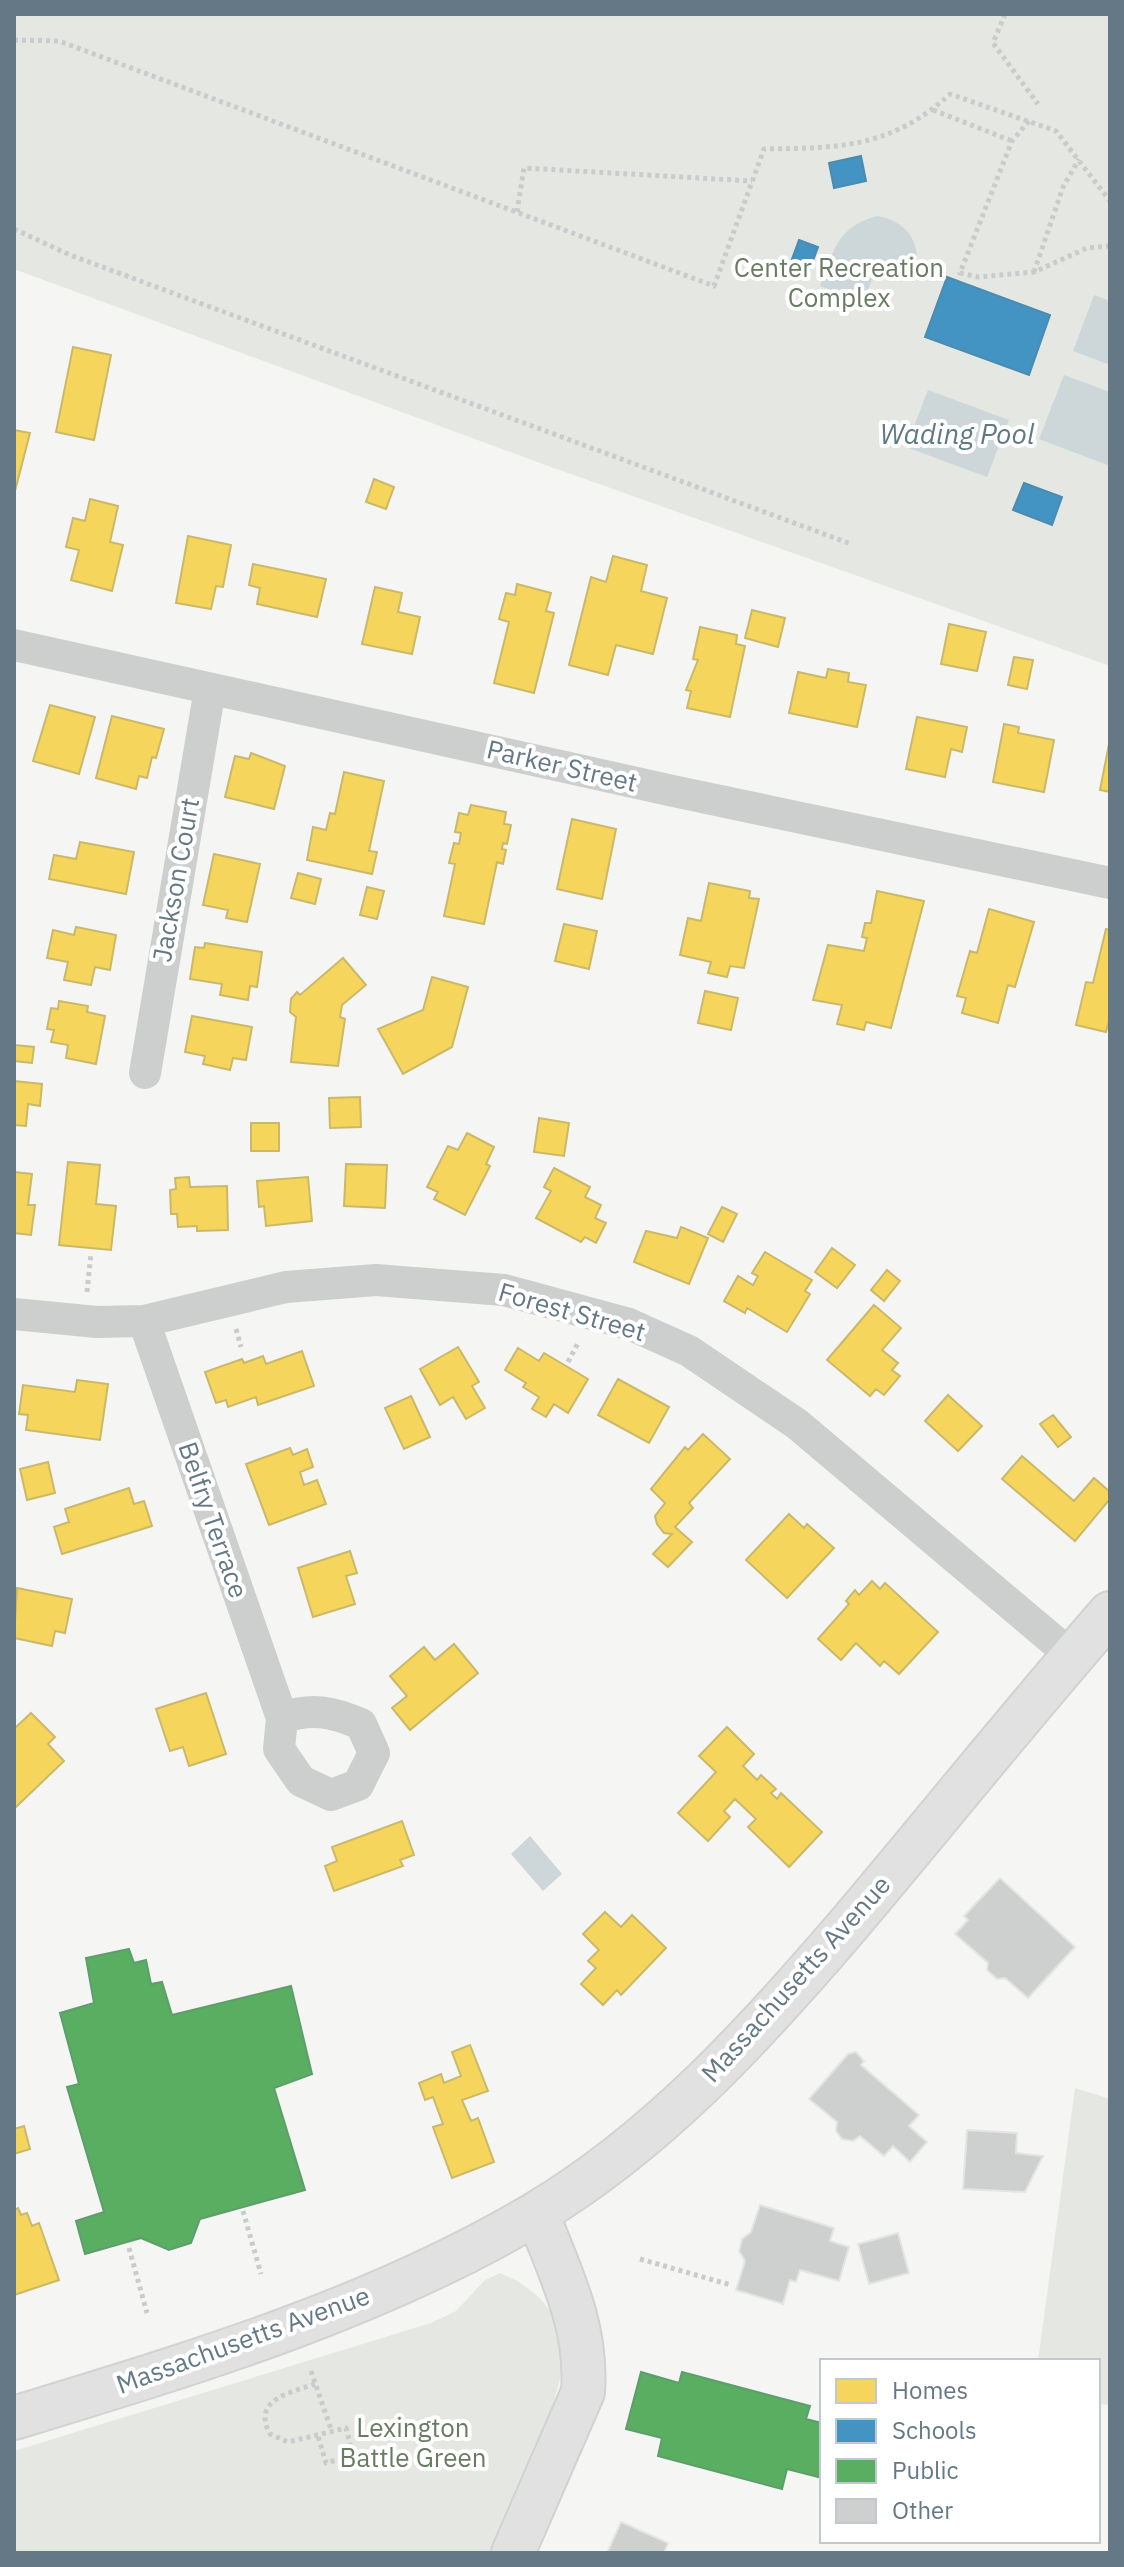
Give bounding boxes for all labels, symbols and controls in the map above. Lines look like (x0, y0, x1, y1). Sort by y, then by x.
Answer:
park label: Center Recreation Complex (734, 250, 944, 314)
water label: Wading Pool (880, 415, 1035, 452)
street label: Parker Street (484, 731, 641, 799)
street label: Jackson Court (144, 795, 206, 965)
street label: Forest Street (495, 1274, 650, 1348)
street label: Belfry Terrace (171, 1437, 257, 1602)
street label: Massachusetts Avenue (693, 1868, 897, 2089)
street label: Massachusetts Avenue (111, 2277, 374, 2401)
legend (820, 2359, 1100, 2543)
text: Homes (892, 2374, 968, 2406)
park label: Lexington Battle Green (339, 2410, 487, 2474)
text: Schools (892, 2414, 977, 2446)
text: Public (892, 2454, 959, 2486)
text: Other (892, 2494, 953, 2526)

